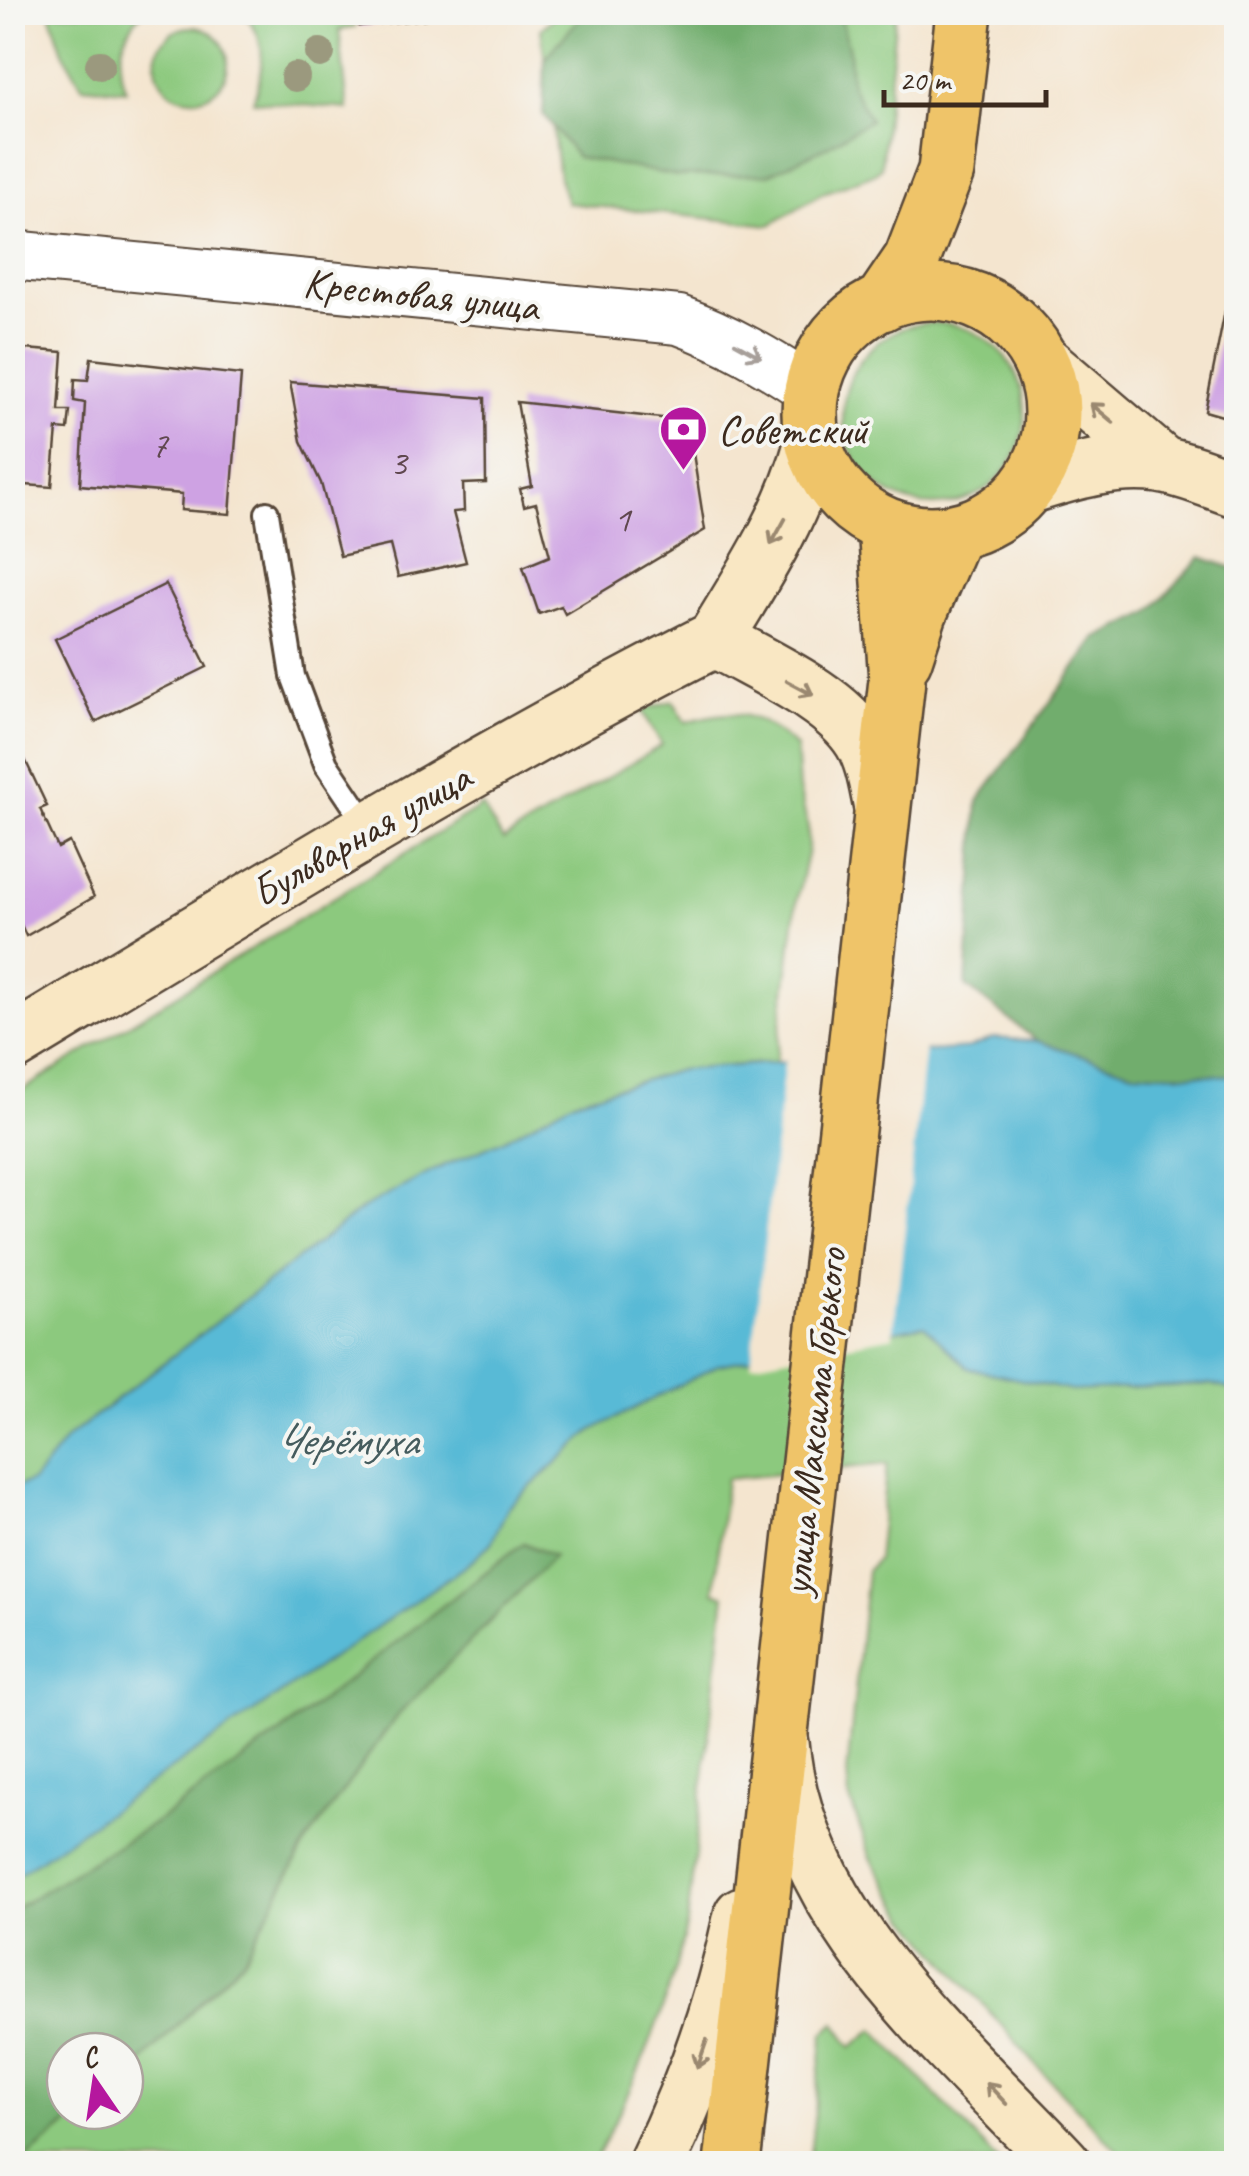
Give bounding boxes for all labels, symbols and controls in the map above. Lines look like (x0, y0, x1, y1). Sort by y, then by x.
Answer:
scale bar (884, 45, 1046, 107)
text: 20 m (899, 61, 952, 99)
street label: Крестовая улица (301, 256, 544, 334)
one-way arrow (733, 341, 763, 361)
one-way arrow (1090, 402, 1115, 425)
bank icon: Советский (657, 404, 709, 472)
place label: Советский (718, 404, 870, 457)
house number: 7 (150, 421, 169, 468)
house number: 3 (389, 439, 409, 486)
house number: 1 (613, 495, 632, 542)
one-way arrow (768, 517, 788, 546)
one-way arrow (784, 679, 814, 698)
street label: Бульварная улица (242, 749, 483, 919)
street label: улица Максима Горького (769, 1244, 859, 1601)
water label: Черёмуха (275, 1412, 421, 1469)
north arrow (45, 2031, 145, 2131)
text: С (79, 2038, 103, 2076)
one-way arrow (691, 2038, 709, 2070)
one-way arrow (984, 2081, 1008, 2105)

